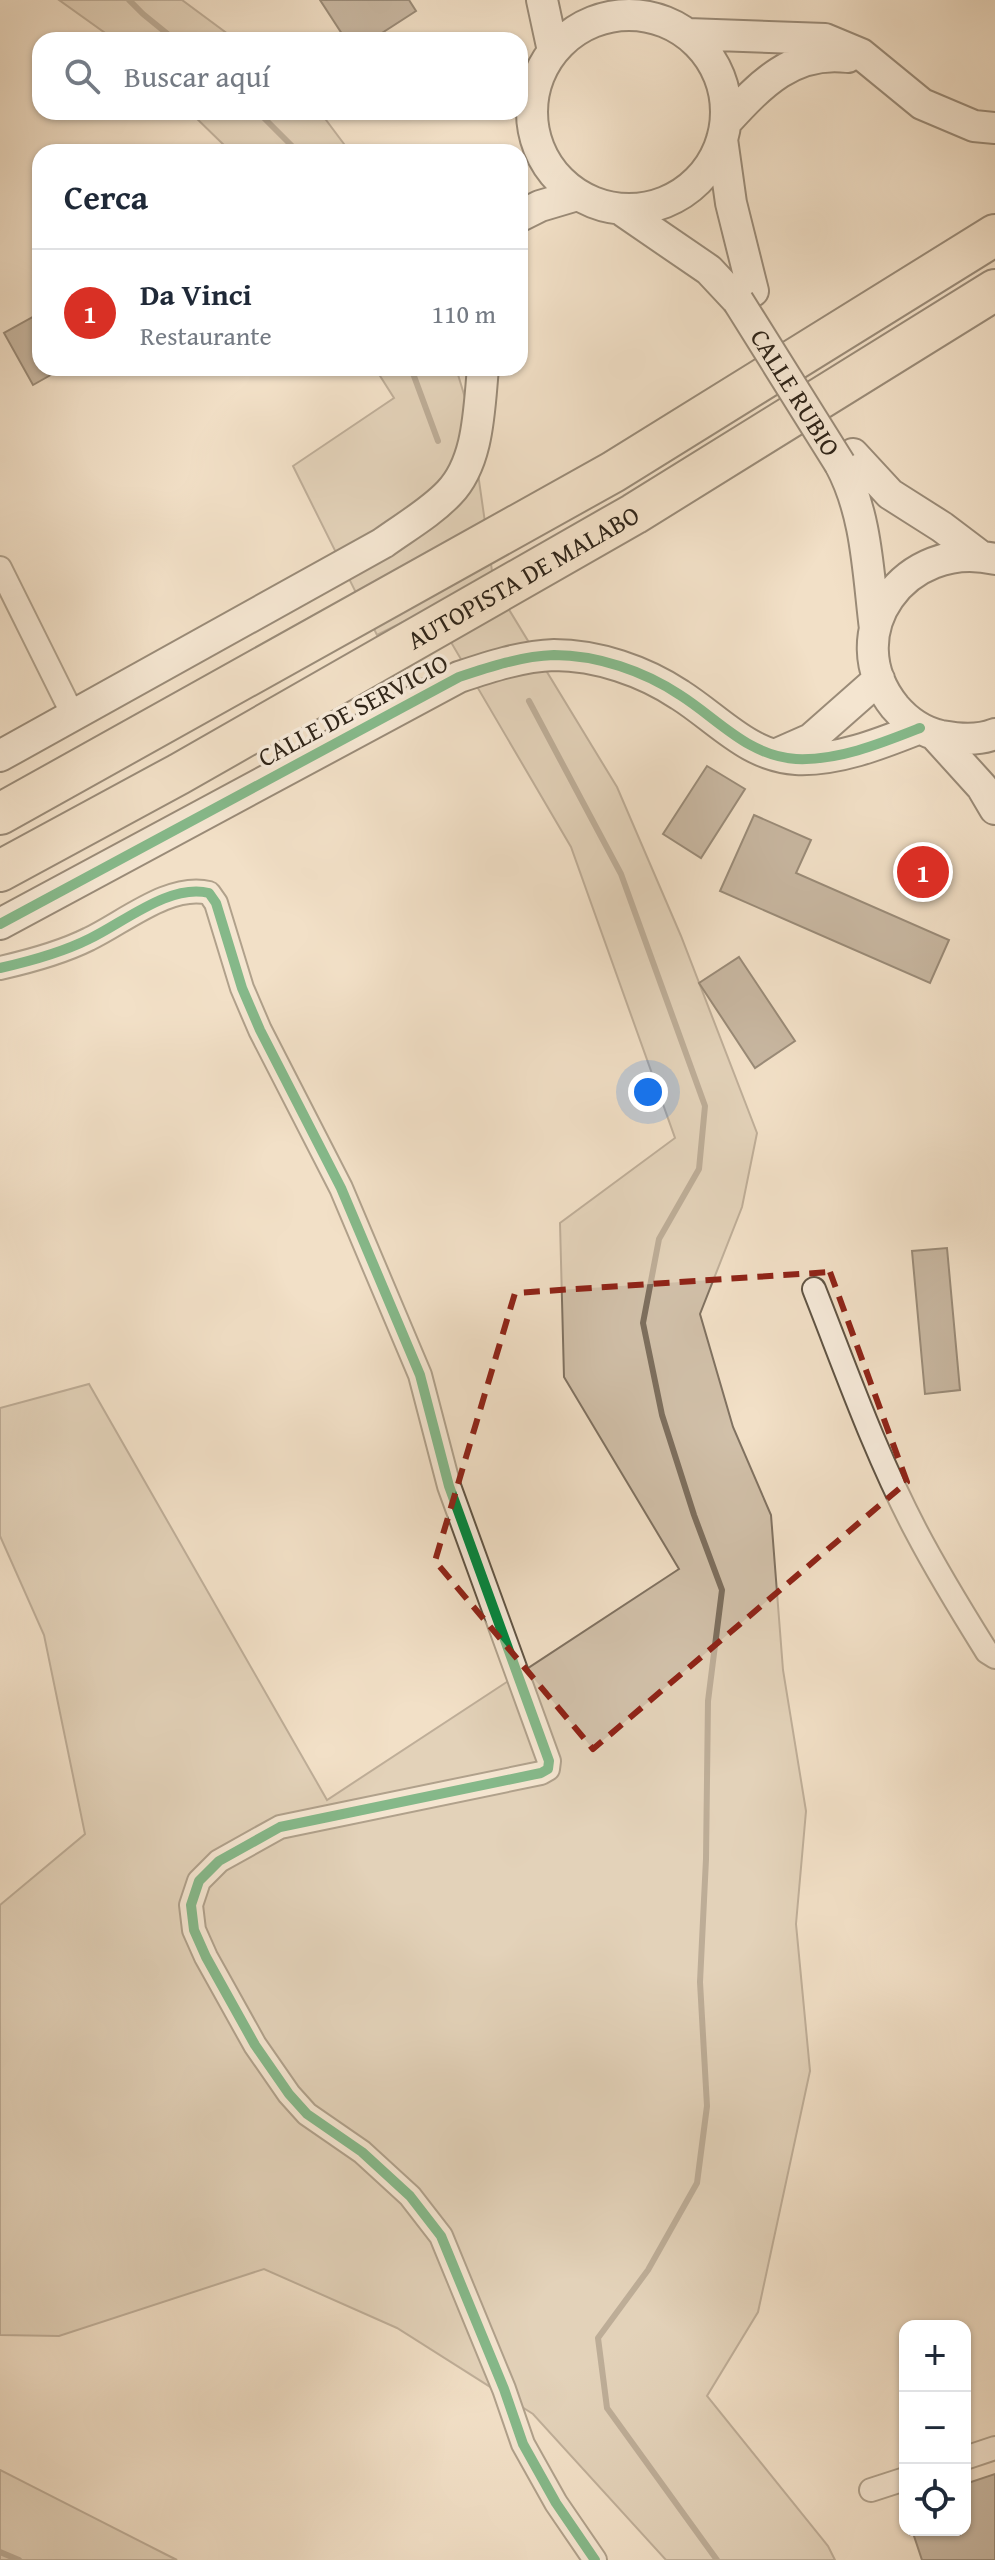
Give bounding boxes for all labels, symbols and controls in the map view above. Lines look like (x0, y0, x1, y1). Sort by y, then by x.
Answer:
search box (32, 32, 528, 120)
icon: search (60, 54, 104, 98)
text: Buscar aquí (124, 54, 270, 98)
text: Cerca (64, 172, 148, 221)
text: Da Vinci (140, 272, 252, 316)
text: 1 (83, 294, 97, 333)
text: 110 m (431, 294, 496, 333)
text: Restaurante (140, 316, 272, 355)
street label: CALLE RUBIO (741, 321, 850, 464)
street label: AUTOPISTA DE MALABO (399, 495, 646, 659)
street label: CALLE DE SERVICIO (251, 643, 455, 776)
pin: 1 (897, 842, 949, 902)
your location (628, 1072, 668, 1112)
map controls (899, 2320, 971, 2536)
button: + (899, 2320, 971, 2392)
button: − (899, 2392, 971, 2464)
button: locate (899, 2464, 971, 2536)

